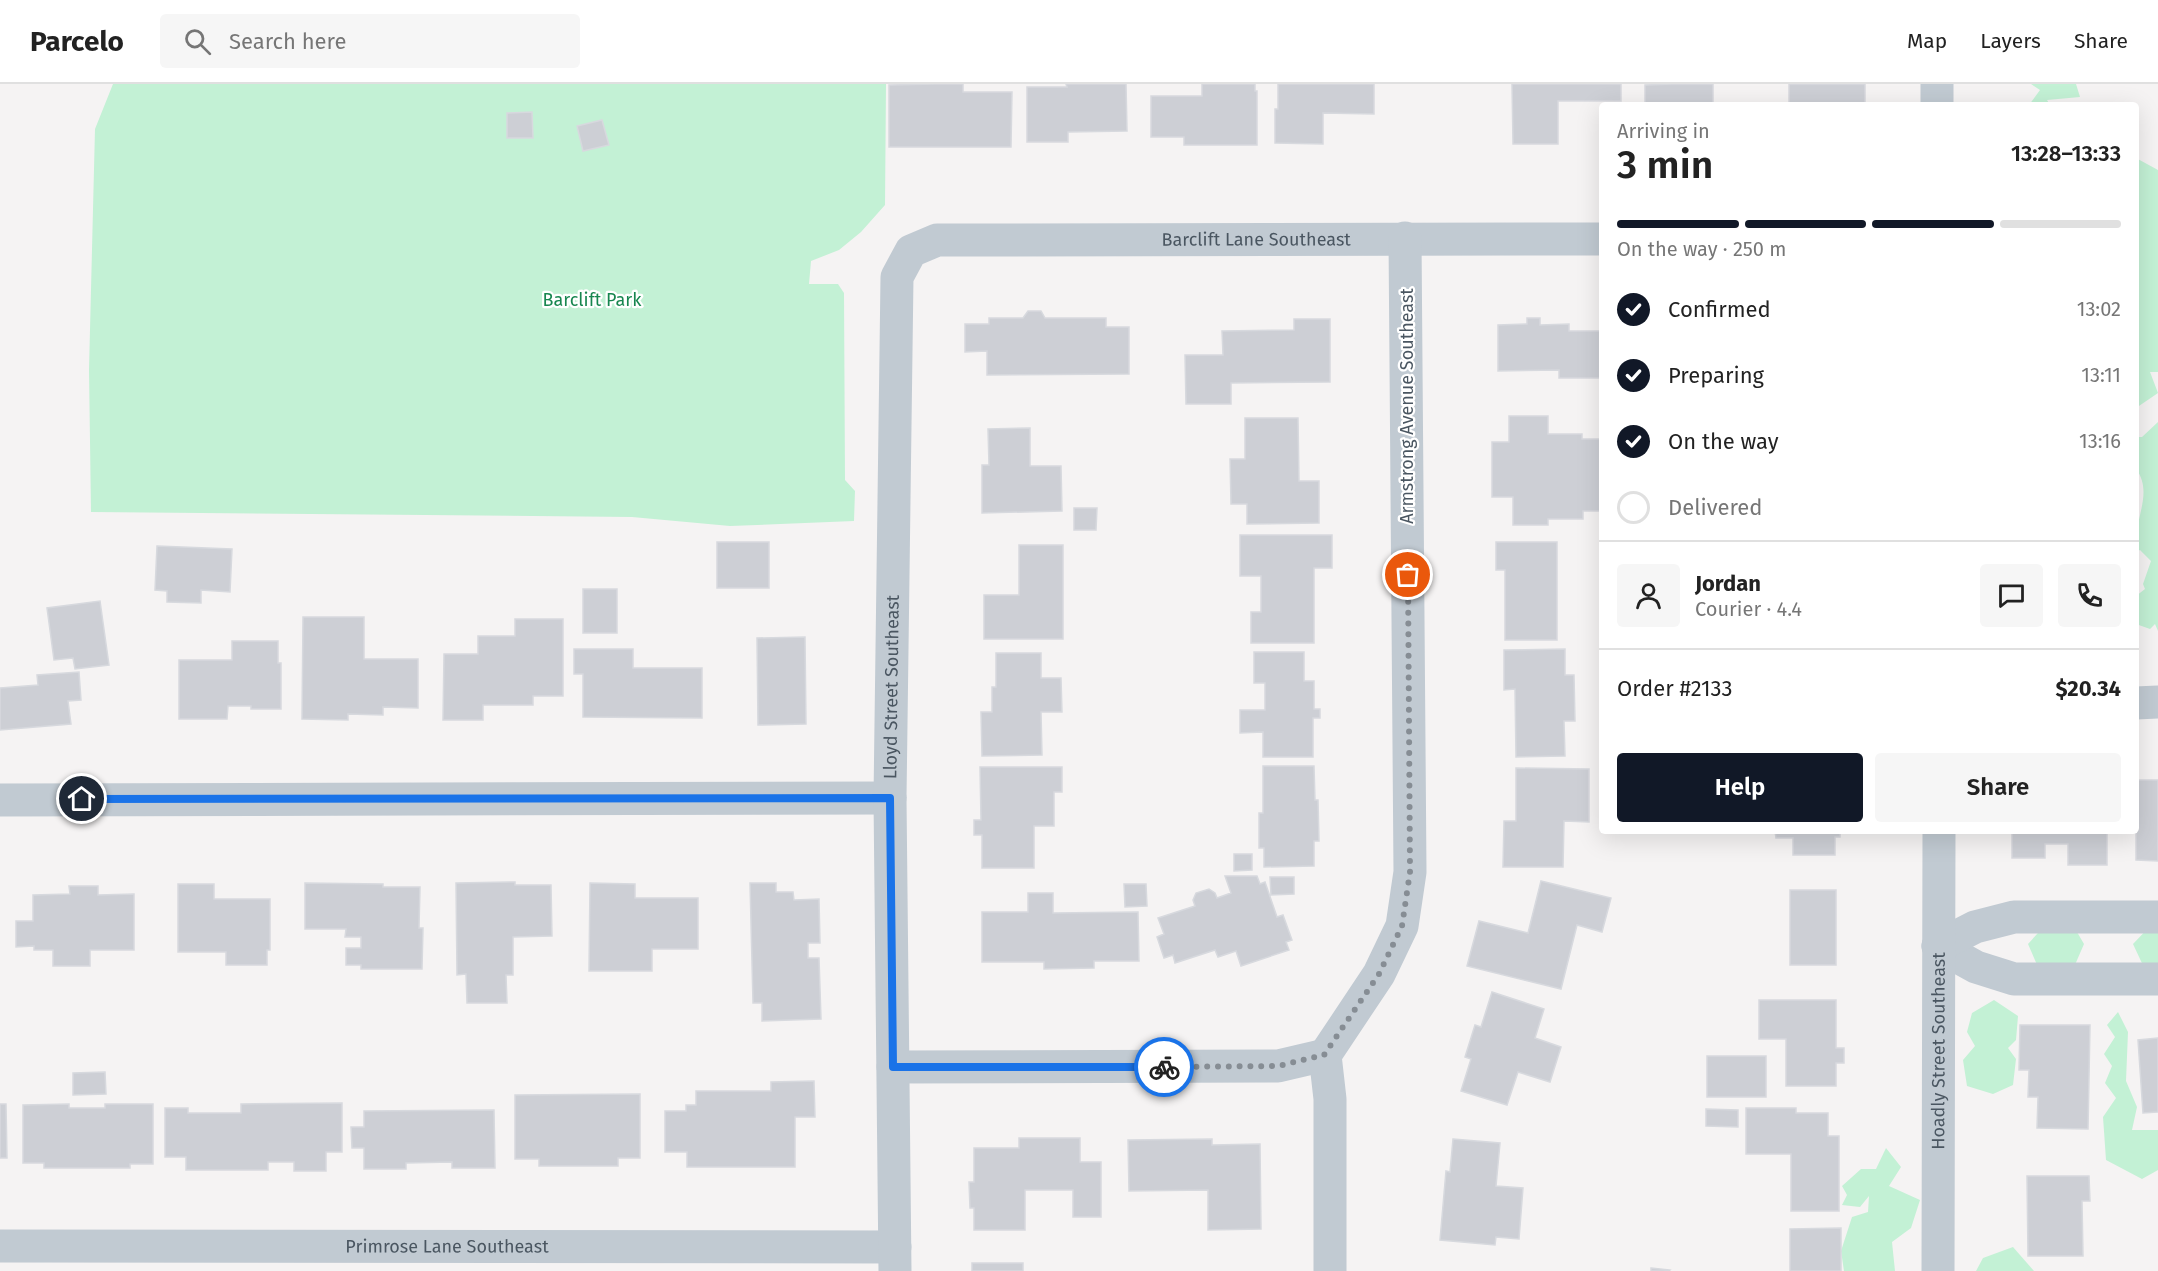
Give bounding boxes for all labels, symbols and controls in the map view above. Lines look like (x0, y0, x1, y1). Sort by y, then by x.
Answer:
search box (160, 14, 580, 68)
text: Parcelo (30, 25, 124, 58)
icon: search (181, 25, 214, 58)
text: Search here (229, 28, 346, 55)
text: Map (1907, 28, 1947, 54)
text: Layers (1980, 28, 2041, 54)
text: Share (2074, 28, 2128, 54)
text: Arriving in (1617, 119, 1710, 143)
text: 13:28–13:33 (2011, 140, 2121, 167)
text: 3 min (1617, 142, 1713, 188)
street label: Barclift Lane Southeast (1162, 228, 1351, 251)
text: On the way · 250 m (1617, 237, 1786, 261)
street label: Armstrong Avenue Southeast (1396, 288, 1418, 524)
park label: Barclift Park (543, 289, 642, 311)
icon: check (1617, 293, 1650, 326)
text: Confirmed (1668, 296, 1771, 323)
text: 13:02 (2077, 297, 2121, 321)
icon: check (1617, 359, 1650, 392)
text: Preparing (1668, 362, 1764, 389)
text: 13:11 (2081, 363, 2121, 387)
icon: check (1617, 425, 1650, 458)
text: On the way (1668, 428, 1779, 455)
text: 13:16 (2079, 429, 2121, 453)
text: Delivered (1668, 494, 1763, 521)
pin (1382, 549, 1433, 600)
icon: bag (1391, 558, 1424, 591)
button: person (1617, 564, 1680, 627)
button: chat (1980, 564, 2043, 627)
button: phone (2058, 564, 2121, 627)
text: Jordan (1695, 570, 1761, 597)
street label: Lloyd Street Southeast (879, 594, 904, 779)
text: Courier · 4.4 (1695, 597, 1802, 621)
text: Order #2133 (1617, 675, 1733, 702)
text: $20.34 (2055, 675, 2121, 702)
button: Help (1617, 753, 1863, 822)
button: Share (1875, 753, 2121, 822)
pin (56, 773, 107, 824)
icon: home (65, 782, 98, 815)
street label: Hoadly Street Southeast (1927, 952, 1950, 1150)
courier (1134, 1037, 1194, 1097)
icon: bike (1148, 1051, 1181, 1084)
street label: Primrose Lane Southeast (345, 1235, 549, 1258)

